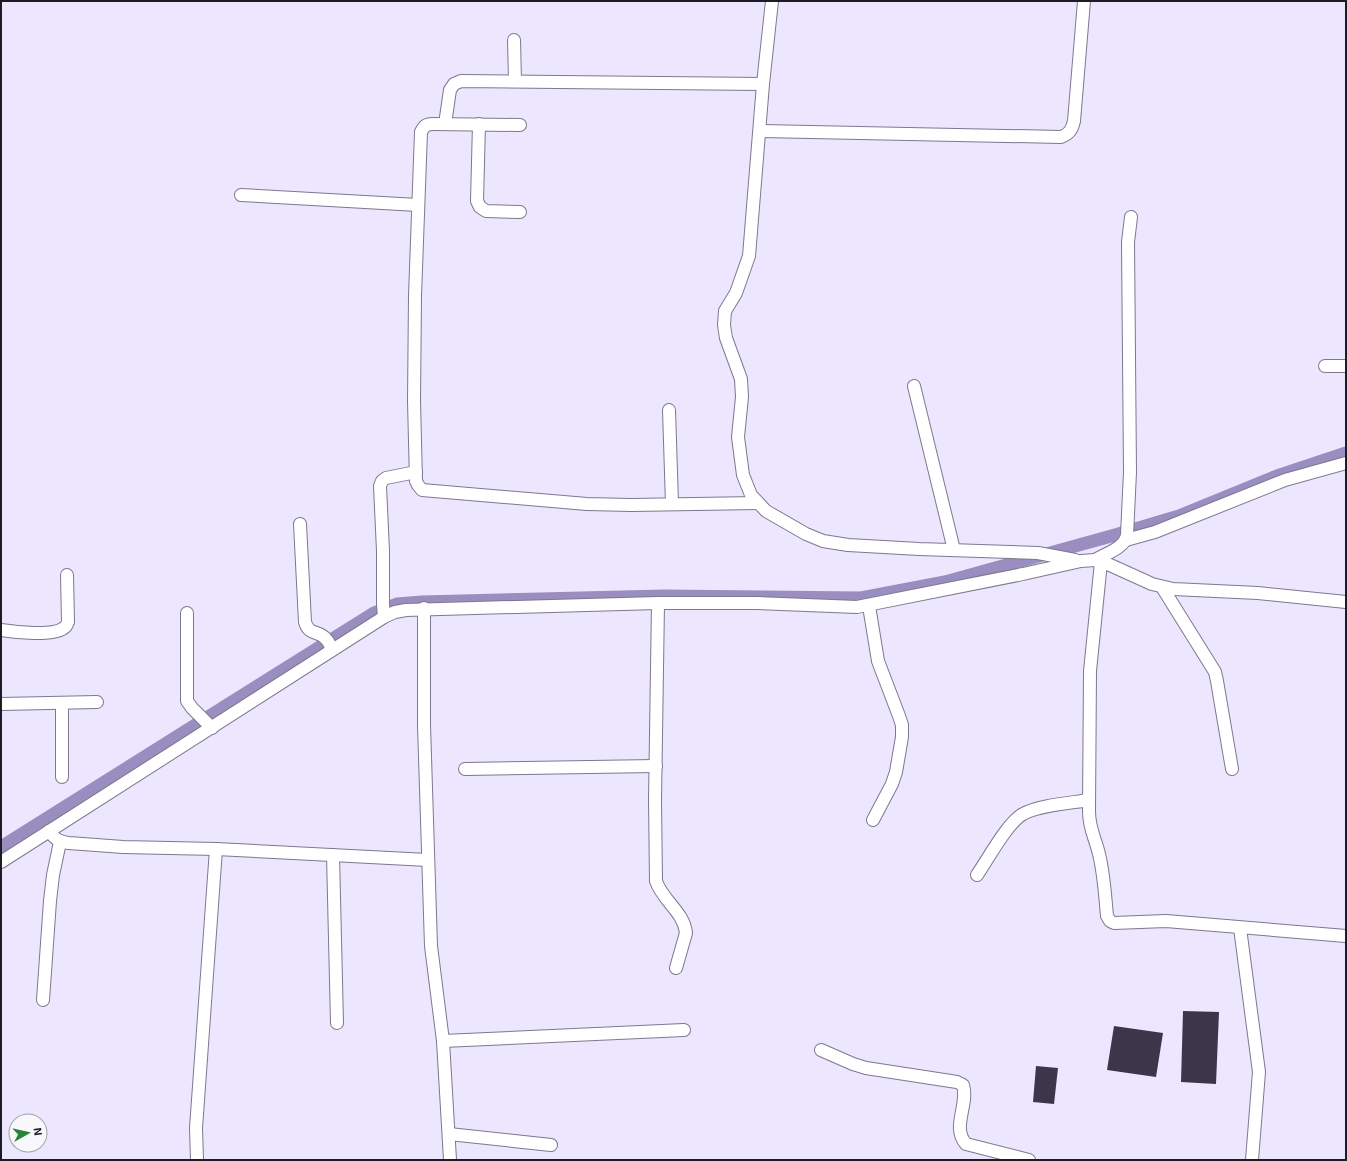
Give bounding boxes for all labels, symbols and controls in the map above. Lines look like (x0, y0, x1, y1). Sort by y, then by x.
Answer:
north arrow (8, 1113, 48, 1153)
text: N (31, 1127, 45, 1136)

